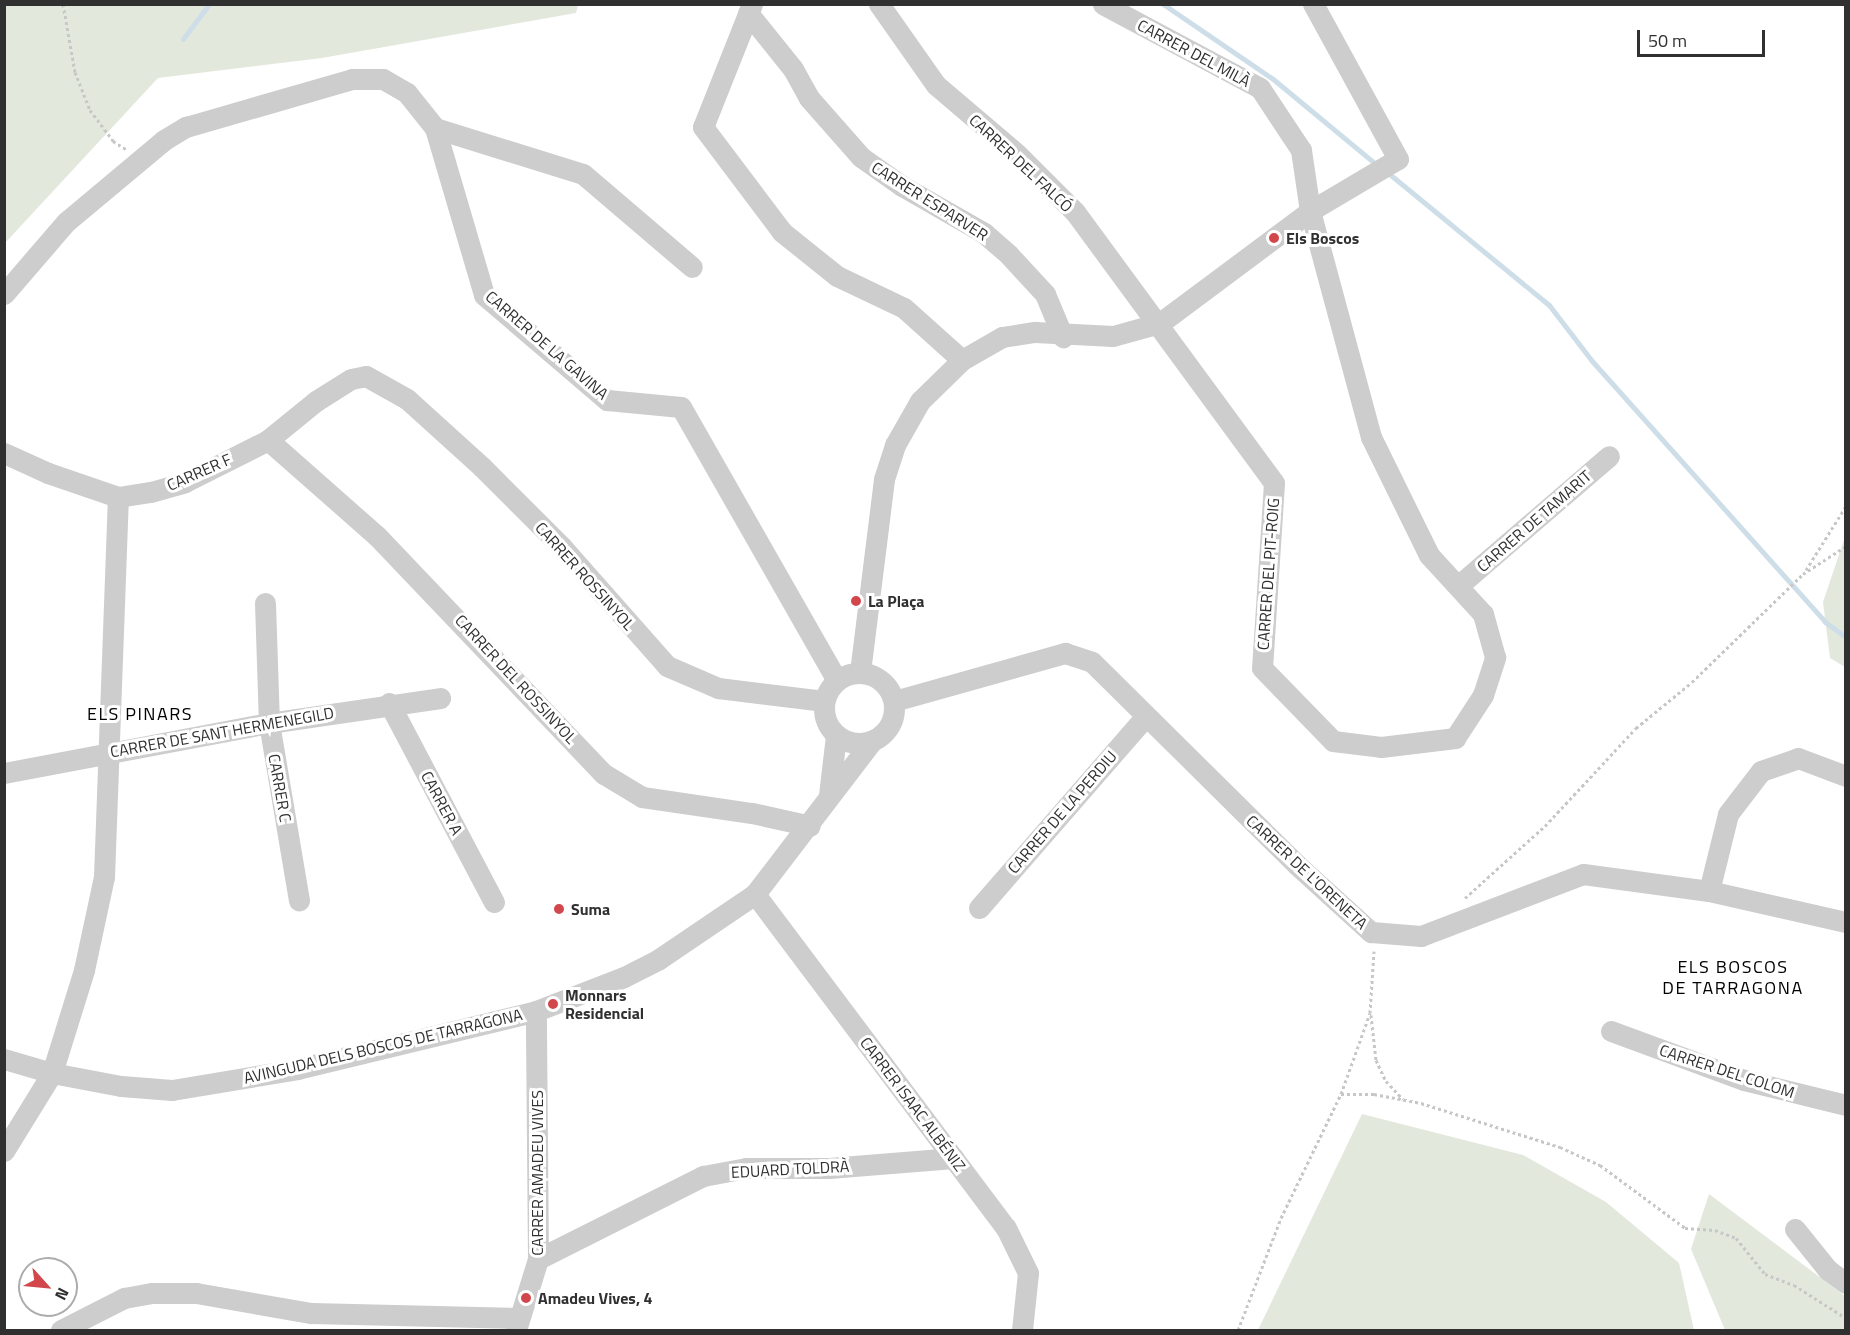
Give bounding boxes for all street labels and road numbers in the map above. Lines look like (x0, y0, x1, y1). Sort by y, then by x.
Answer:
street label: CARRER DEL MILÀ (1134, 15, 1254, 91)
street label: CARRER DEL FALCÓ (965, 110, 1077, 216)
street label: CARRER ESPARVER (868, 157, 992, 245)
street label: CARRER DE LA GAVINA (482, 287, 612, 403)
street label: CARRER F (164, 449, 234, 495)
street label: CARRER DE TAMARIT (1473, 466, 1595, 576)
street label: CARRER DEL PIT-ROIG (1253, 497, 1283, 651)
street label: CARRER ROSSINYOL (531, 518, 639, 634)
street label: CARRER DEL ROSSINYOL (451, 611, 581, 747)
street label: CARRER DE SANT HERMENEGILD (109, 703, 335, 761)
street label: CARRER DE LA PERDIU (1003, 747, 1121, 877)
street label: CARRER C (265, 752, 295, 824)
street label: CARRER A (417, 768, 467, 838)
street label: CARRER DE L'ORENETA (1242, 811, 1372, 933)
street label: AVINGUDA DELS BOSCOS DE TARRAGONA (242, 1005, 524, 1087)
street label: CARRER ISAAC ALBÉNIZ (856, 1033, 970, 1175)
street label: CARRER DEL COLOM (1657, 1040, 1797, 1102)
street label: CARRER AMADEU VIVES (527, 1090, 547, 1256)
street label: EDUARD TOLDRÀ (730, 1156, 850, 1182)

